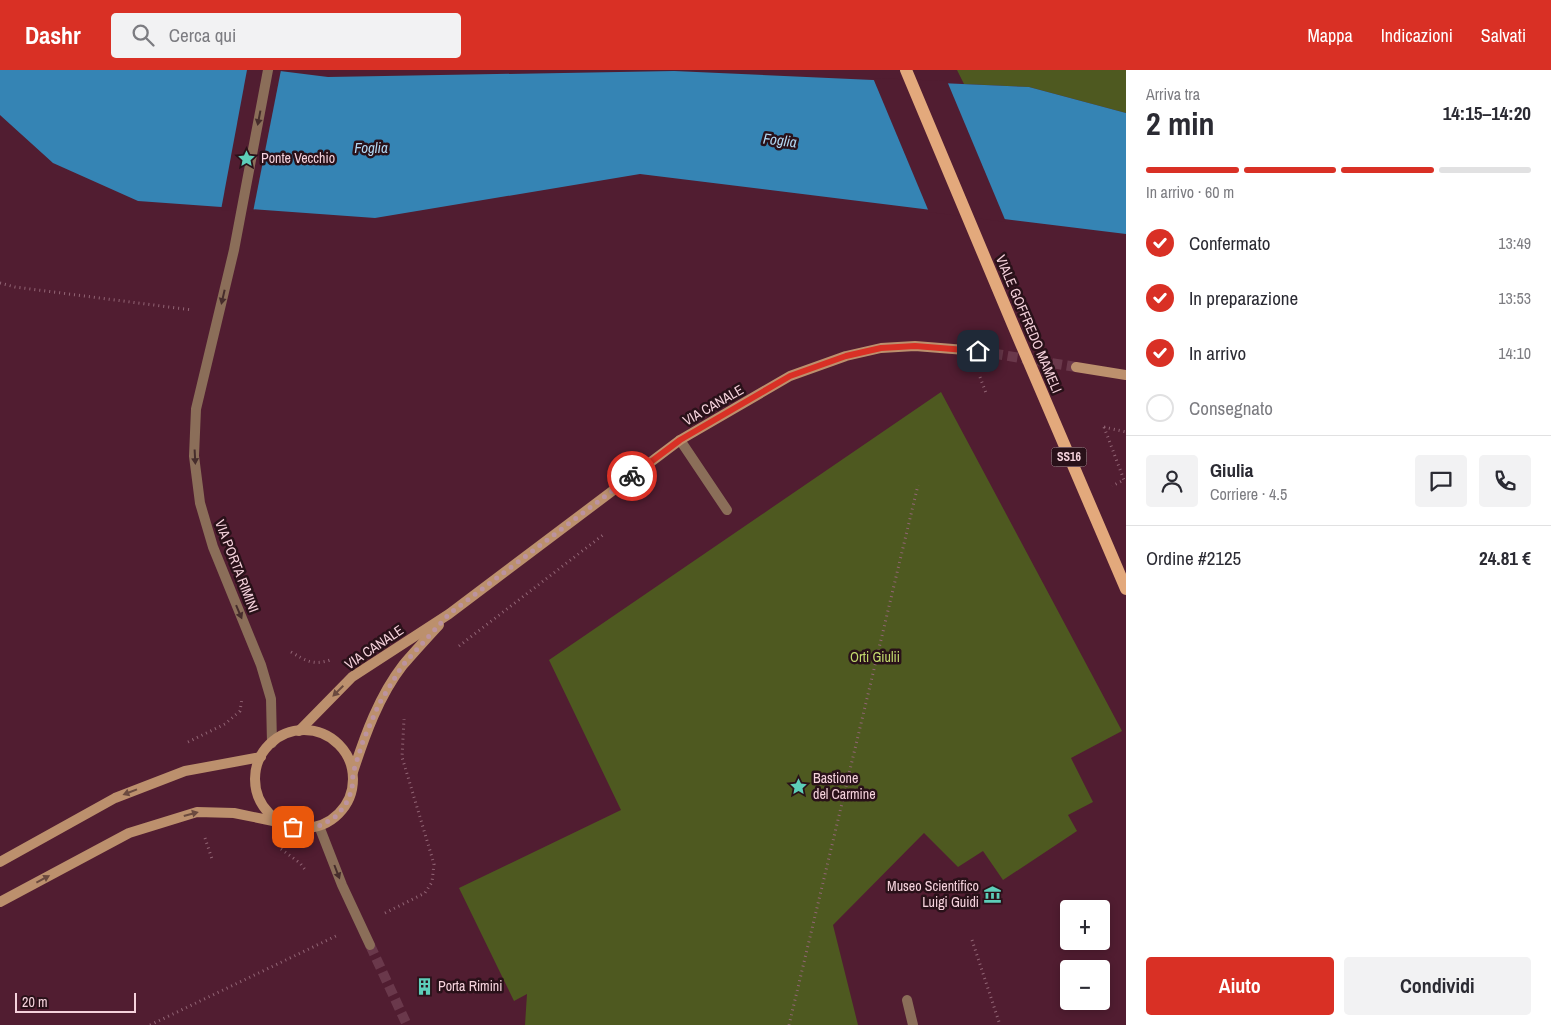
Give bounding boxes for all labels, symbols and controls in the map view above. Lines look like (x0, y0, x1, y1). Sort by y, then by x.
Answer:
search box (111, 13, 461, 58)
text: Dashr (25, 19, 81, 51)
icon: search (129, 21, 157, 49)
text: Cerca qui (169, 22, 236, 48)
text: Mappa (1308, 23, 1353, 48)
text: Indicazioni (1381, 23, 1453, 48)
text: Salvati (1481, 23, 1526, 48)
text: Arriva tra (1146, 83, 1200, 105)
text: 14:15–14:20 (1443, 100, 1531, 126)
text: 2 min (1146, 102, 1215, 145)
one-way arrow (255, 110, 263, 125)
water label: Foglia (762, 128, 798, 152)
water label: Foglia (354, 137, 388, 158)
place icon: Ponte Vecchio (237, 148, 257, 168)
place label: Ponte Vecchio (261, 149, 335, 167)
text: In arrivo · 60 m (1146, 181, 1234, 203)
icon: check (1146, 229, 1174, 257)
text: Confermato (1189, 230, 1270, 256)
text: 13:49 (1498, 232, 1531, 254)
street label: VIALE GOFFREDO MAMELI (992, 252, 1066, 396)
icon: check (1146, 284, 1174, 312)
text: In preparazione (1189, 285, 1298, 311)
text: 13:53 (1498, 287, 1531, 309)
one-way arrow (219, 290, 227, 305)
pin (957, 330, 999, 372)
icon: home (964, 337, 992, 365)
icon: check (1146, 339, 1174, 367)
text: In arrivo (1189, 340, 1246, 366)
text: 14:10 (1498, 342, 1531, 364)
street label: VIA CANALE (679, 380, 747, 430)
text: Consegnato (1189, 395, 1273, 421)
road number: SS16 (1052, 448, 1086, 467)
one-way arrow (191, 449, 199, 465)
courier (607, 451, 657, 501)
button: person (1146, 455, 1198, 507)
button: chat (1415, 455, 1467, 507)
button: phone (1479, 455, 1531, 507)
text: Giulia (1210, 457, 1253, 483)
icon: bike (618, 462, 646, 490)
text: Corriere · 4.5 (1210, 483, 1287, 505)
street label: VIA PORTA RIMINI (211, 517, 263, 615)
text: Ordine #2125 (1146, 545, 1241, 571)
text: 24.81 € (1479, 545, 1531, 571)
one-way arrow (236, 605, 244, 619)
street label: VIA CANALE (341, 621, 407, 673)
park label: Orti Giulii (850, 648, 900, 666)
one-way arrow (332, 685, 344, 697)
place label: Bastione del Carmine (813, 769, 876, 803)
place icon: Bastione del Carmine (789, 776, 809, 796)
one-way arrow (122, 788, 137, 796)
pin (272, 806, 314, 848)
one-way arrow (184, 810, 199, 818)
icon: bag (279, 813, 307, 841)
one-way arrow (333, 864, 341, 879)
one-way arrow (36, 875, 50, 883)
place label: Museo Scientifico Luigi Guidi (887, 877, 979, 911)
museum icon: Museo Scientifico Luigi Guidi (983, 884, 1003, 904)
map controls (1060, 900, 1110, 1010)
button: + (1060, 900, 1110, 950)
button: Aiuto (1146, 957, 1334, 1015)
button: Condividi (1344, 957, 1531, 1015)
button: − (1060, 960, 1110, 1010)
building icon: Porta Rimini (414, 976, 434, 996)
place label: Porta Rimini (438, 977, 502, 995)
scale bar (15, 990, 136, 1013)
text: 20 m (22, 993, 48, 1011)

